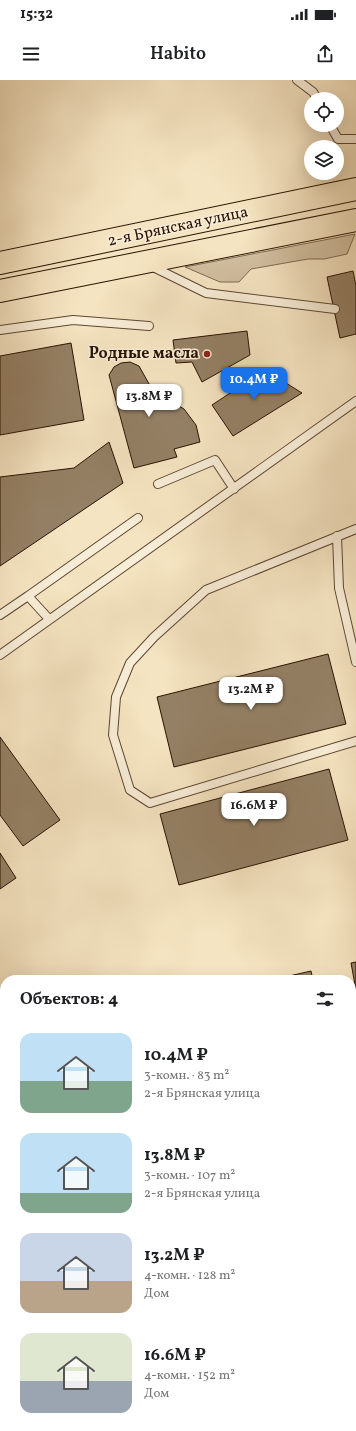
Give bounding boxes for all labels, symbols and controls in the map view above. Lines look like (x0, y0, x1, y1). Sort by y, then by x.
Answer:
text: 15:32 (20, 4, 53, 25)
text: Habito (150, 42, 206, 67)
icon: menu (20, 43, 42, 65)
icon: share (314, 43, 336, 65)
map controls (304, 92, 344, 180)
button: locate (304, 92, 344, 132)
button: layers (304, 140, 344, 180)
street label: 2-я Брянская улица (106, 201, 250, 253)
place label: Родные масла (89, 343, 199, 365)
marker: Родные масла (202, 349, 212, 359)
pin: 10.4M ₽ (217, 367, 291, 401)
text: 10.4M ₽ (230, 371, 278, 389)
pin: 13.8M ₽ (112, 384, 186, 418)
text: 13.8M ₽ (126, 388, 172, 406)
pin: 13.2M ₽ (214, 677, 288, 711)
text: 13.2M ₽ (228, 681, 274, 699)
pin: 16.6M ₽ (217, 793, 291, 827)
text: 16.6M ₽ (230, 797, 278, 815)
text: Объектов: 4 (20, 988, 118, 1011)
icon: filters (314, 988, 336, 1010)
text: 10.4M ₽ (144, 1044, 208, 1067)
icon: home (52, 1049, 100, 1097)
text: 3-комн. · 83 m² (144, 1067, 229, 1085)
text: 2-я Брянская улица (144, 1085, 260, 1103)
text: 13.8M ₽ (144, 1144, 205, 1167)
icon: home (52, 1149, 100, 1197)
text: 3-комн. · 107 m² (144, 1167, 235, 1185)
text: 2-я Брянская улица (144, 1185, 260, 1203)
text: 13.2M ₽ (144, 1244, 205, 1267)
icon: home (52, 1249, 100, 1297)
text: 4-комн. · 128 m² (144, 1267, 235, 1285)
text: Дом (144, 1285, 169, 1303)
text: 16.6M ₽ (144, 1344, 206, 1367)
icon: home (52, 1349, 100, 1397)
text: 4-комн. · 152 m² (144, 1367, 235, 1385)
text: Дом (144, 1385, 169, 1403)

